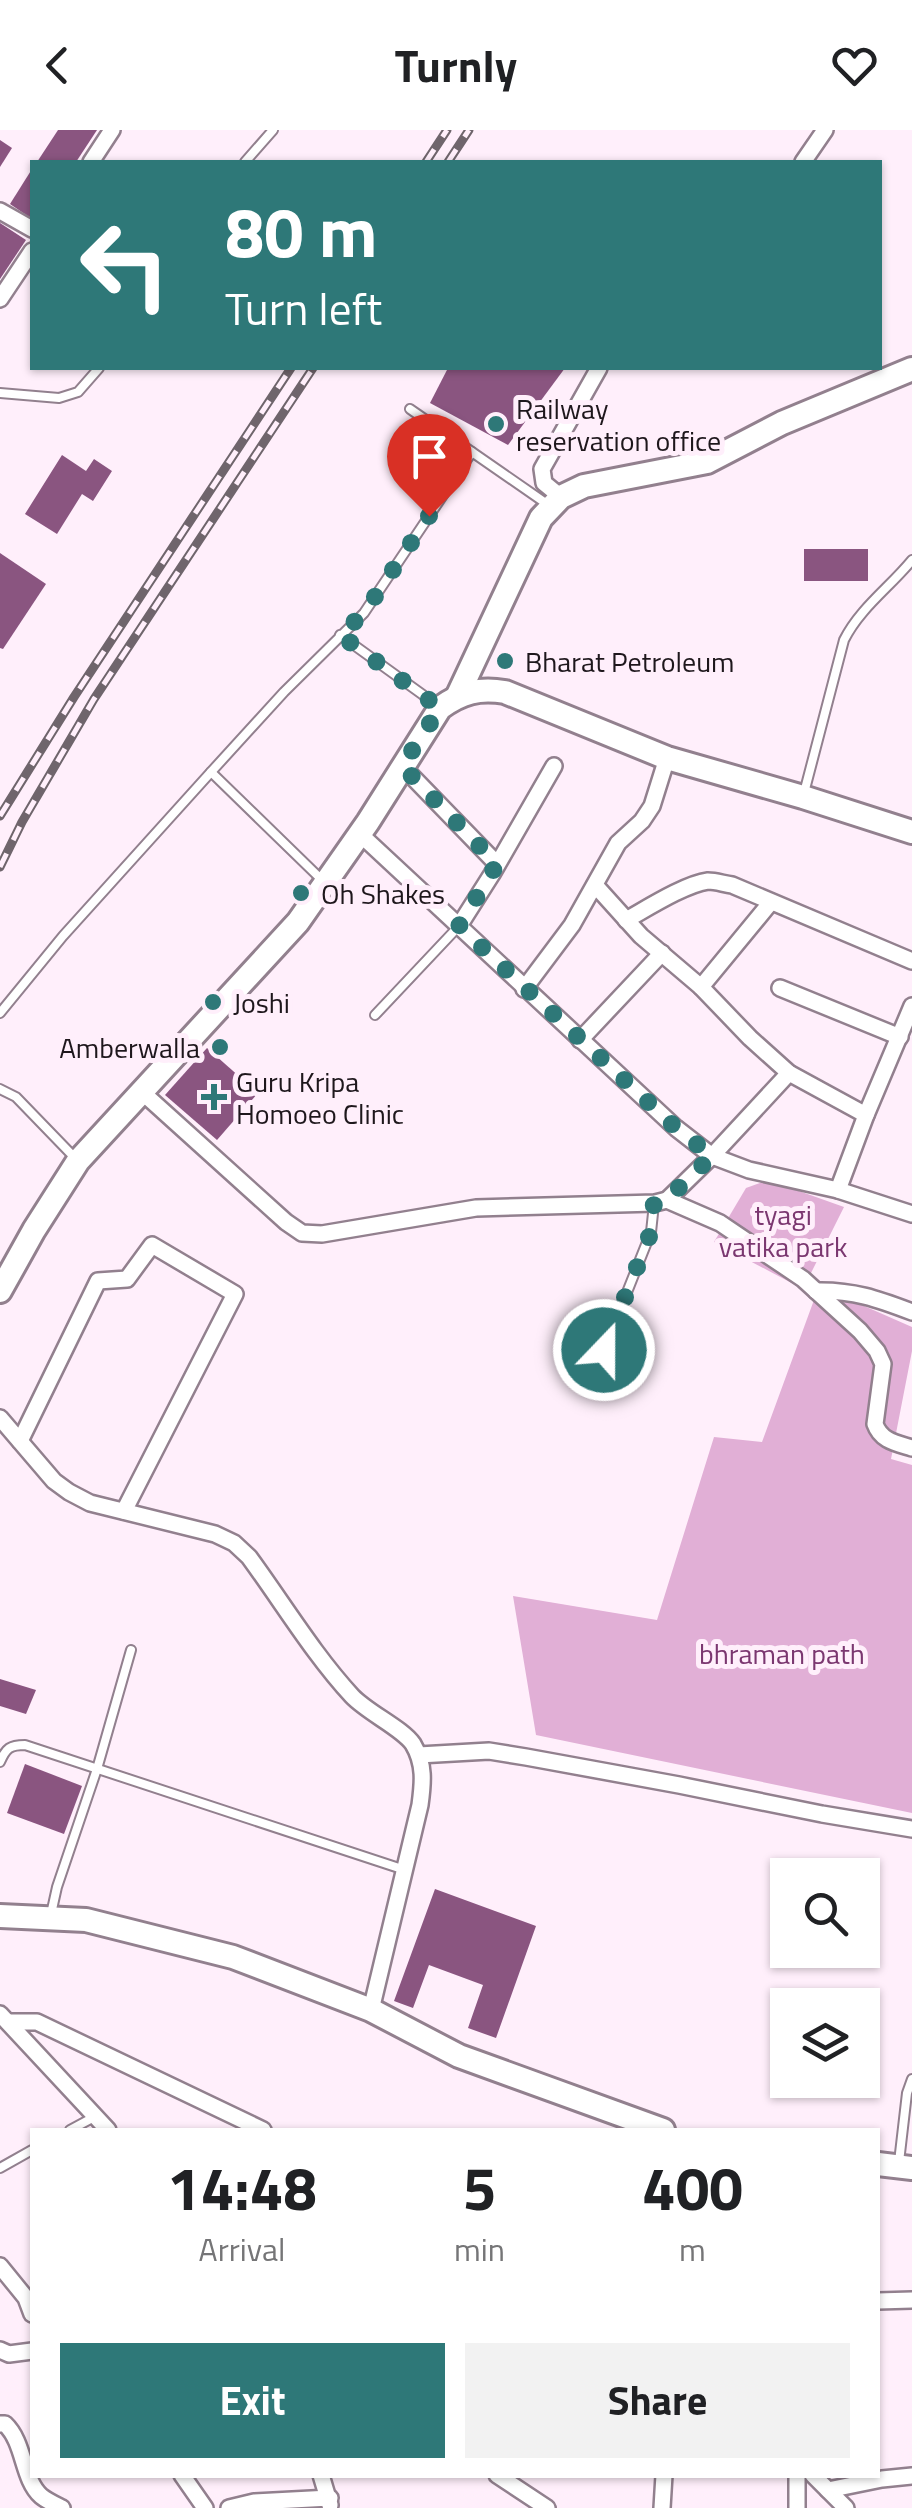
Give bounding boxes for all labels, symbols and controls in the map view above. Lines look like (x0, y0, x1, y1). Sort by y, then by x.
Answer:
text: Turnly (395, 31, 517, 99)
icon: back (30, 38, 85, 93)
icon: heart (827, 38, 882, 93)
text: 80 m (225, 178, 378, 284)
icon: left (60, 200, 190, 330)
text: Turn left (225, 274, 382, 342)
place label: Railway reservation office (516, 387, 721, 462)
marker: Railway reservation office (485, 413, 507, 435)
pin (387, 414, 472, 517)
icon: arrive (402, 429, 457, 484)
place label: Bharat Petroleum (525, 640, 734, 683)
marker: Bharat Petroleum (494, 650, 516, 672)
place label: Oh Shakes (321, 872, 445, 915)
marker: Oh Shakes (290, 882, 312, 904)
place label: Joshi (233, 981, 290, 1024)
marker: Joshi (202, 991, 224, 1013)
place label: Amberwalla (59, 1026, 200, 1069)
marker: Amberwalla (209, 1036, 231, 1058)
place label: Guru Kripa Homoeo Clinic (236, 1060, 404, 1135)
marker: Guru Kripa Homoeo Clinic (201, 1084, 227, 1110)
park label: tyagi vatika park (719, 1193, 847, 1268)
position arrow (552, 1298, 656, 1402)
park label: bhraman path (699, 1632, 865, 1675)
map controls (770, 1858, 880, 2098)
button: search (770, 1858, 880, 1968)
button: layers (770, 1988, 880, 2098)
text: 14:48 (167, 2142, 317, 2233)
text: 5 (463, 2142, 496, 2233)
text: 400 (642, 2142, 743, 2233)
text: Arrival (199, 2225, 285, 2273)
text: min (454, 2225, 505, 2273)
text: m (679, 2225, 706, 2273)
button: Exit (60, 2343, 445, 2458)
button: Share (465, 2343, 850, 2458)

